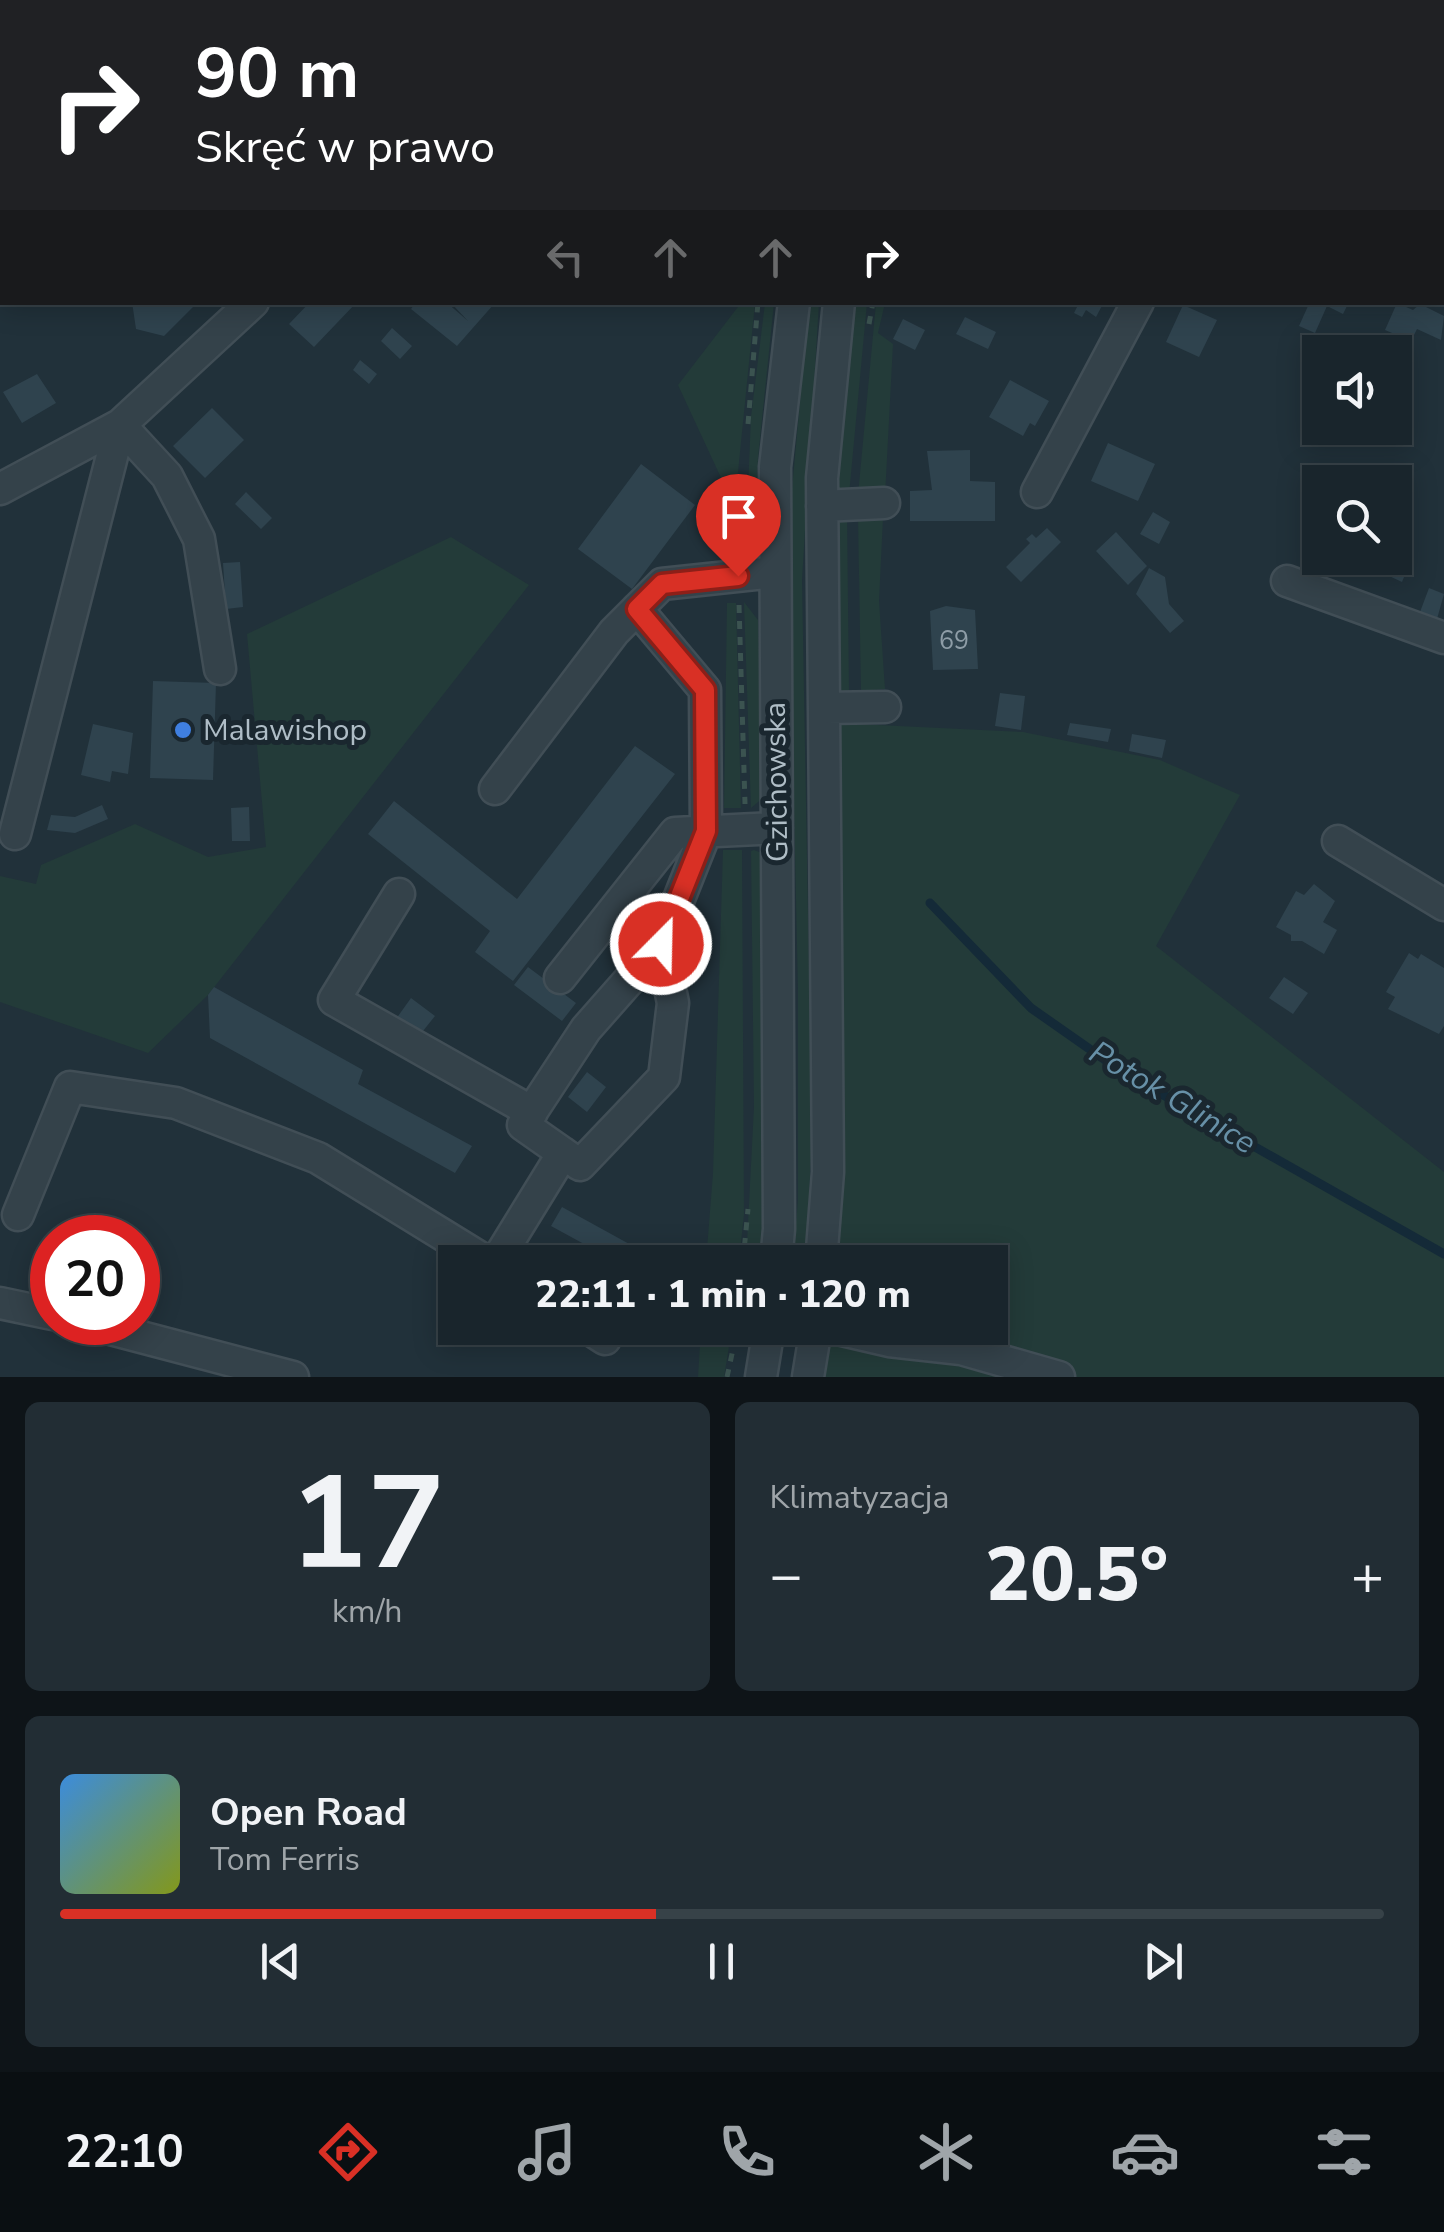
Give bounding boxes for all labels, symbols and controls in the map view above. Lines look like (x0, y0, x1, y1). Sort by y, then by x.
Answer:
text: 90 m (195, 26, 359, 122)
icon: right (30, 40, 160, 170)
text: Skręć w prawo (195, 117, 495, 178)
icon: left (538, 230, 593, 285)
icon: ahead (643, 230, 698, 285)
icon: ahead (748, 230, 803, 285)
icon: right (853, 230, 908, 285)
map controls (1302, 335, 1412, 575)
button: sound (1302, 335, 1412, 445)
button: search (1302, 465, 1412, 575)
pin (696, 474, 781, 577)
icon: arrive (711, 489, 766, 544)
house number: 69 (939, 624, 969, 658)
street label: Gzichowska (755, 702, 798, 862)
place label: Malawishop (203, 710, 367, 751)
marker: Malawishop (172, 719, 194, 741)
position arrow (609, 892, 713, 996)
water label: Potok Glinice (1081, 1031, 1264, 1164)
speed limit sign: 20 (30, 1215, 160, 1345)
text: 22:11 · 1 min · 120 m (535, 1269, 911, 1320)
text: 17 (289, 1436, 445, 1613)
text: Klimatyzacja (770, 1476, 949, 1519)
text: 20.5° (985, 1524, 1168, 1626)
text: − (770, 1538, 803, 1613)
text: + (1351, 1538, 1384, 1613)
text: km/h (332, 1590, 403, 1633)
text: Open Road (210, 1787, 407, 1838)
text: Tom Ferris (210, 1838, 360, 1881)
icon: previous (253, 1934, 308, 1989)
icon: pause (694, 1934, 749, 1989)
icon: next (1136, 1934, 1191, 1989)
icon: directions (313, 2117, 383, 2187)
icon: music (512, 2117, 582, 2187)
icon: phone (712, 2117, 782, 2187)
icon: climate (911, 2117, 981, 2187)
icon: car (1110, 2117, 1180, 2187)
icon: filters (1309, 2117, 1379, 2187)
text: 22:10 (65, 2122, 184, 2183)

